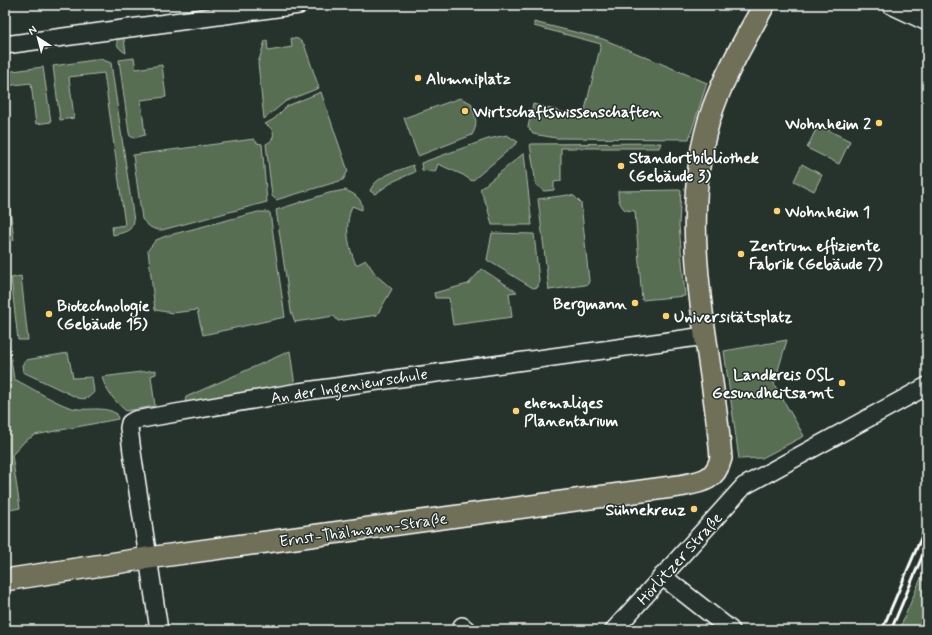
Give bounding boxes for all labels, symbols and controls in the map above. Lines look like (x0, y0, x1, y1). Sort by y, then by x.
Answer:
north arrow (18, 18, 58, 58)
text: N (26, 23, 40, 39)
place label: Alumniplatz (426, 69, 511, 90)
marker: Alumniplatz (413, 73, 423, 83)
place label: Wirtschaftswissenschaften (472, 102, 662, 123)
marker: Wirtschaftswissenschaften (460, 106, 470, 116)
place label: Wohnheim 2 (784, 114, 871, 135)
marker: Wohnheim 2 (874, 118, 884, 128)
place label: Standortbibliothek (Gebäude 3) (629, 148, 759, 187)
marker: Standortbibliothek (Gebäude 3) (616, 161, 626, 171)
place label: Wohnheim 1 (784, 202, 870, 223)
marker: Wohnheim 1 (772, 206, 782, 216)
place label: Zentrum effiziente Fabrik (Gebäude 7) (749, 236, 883, 275)
marker: Zentrum effiziente Fabrik (Gebäude 7) (736, 249, 746, 259)
place label: Bergmann (553, 294, 627, 317)
place label: Biotechnologie (Gebäude 15) (57, 296, 150, 335)
marker: Bergmann (630, 298, 640, 308)
place label: Universitätsplatz (674, 307, 792, 328)
marker: Biotechnologie (Gebäude 15) (44, 309, 54, 319)
marker: Universitätsplatz (661, 311, 671, 321)
street label: An der Ingenieurschule (269, 364, 429, 410)
place label: Landkreis OSL Gesundheitsamt (712, 365, 835, 404)
marker: Landkreis OSL Gesundheitsamt (837, 378, 847, 388)
place label: ehemaliges Planentarium (524, 393, 618, 432)
marker: ehemaliges Planentarium (511, 406, 521, 416)
place label: Sühnekreuz (605, 500, 686, 521)
marker: Sühnekreuz (689, 504, 699, 514)
street label: Ernst-Thälmann-Straße (278, 508, 449, 553)
street label: Hörlitzer Straße (633, 508, 728, 610)

